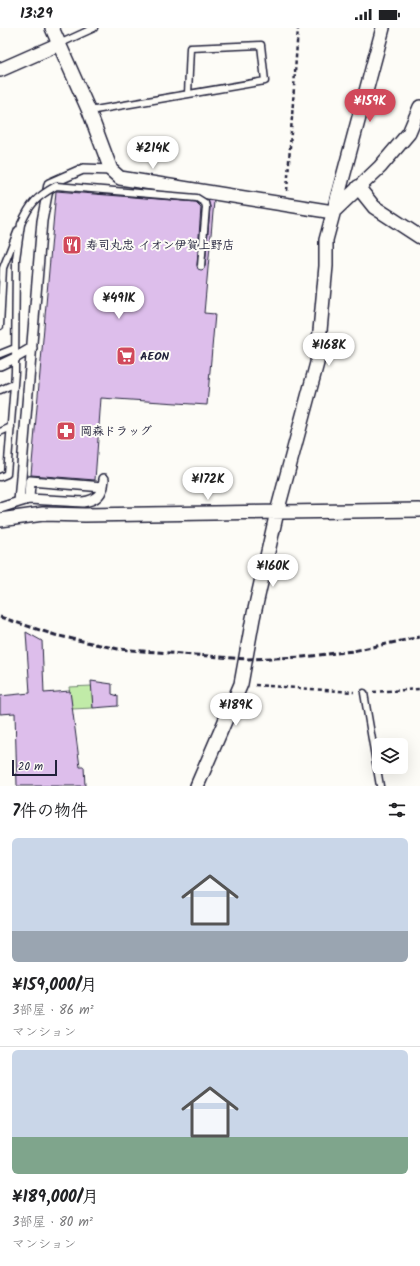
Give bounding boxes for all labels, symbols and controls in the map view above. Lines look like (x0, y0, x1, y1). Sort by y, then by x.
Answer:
text: 13:29 (20, 2, 53, 26)
pin: ¥159K (342, 89, 398, 123)
text: ¥159K (354, 91, 386, 112)
pin: ¥214K (125, 136, 181, 170)
text: ¥214K (136, 138, 170, 159)
restaurant icon: 寿司丸忠 イオン伊賀上野店 (61, 234, 83, 256)
place label: 寿司丸忠 イオン伊賀上野店 (86, 236, 234, 255)
pin: ¥491K (91, 286, 147, 320)
text: ¥491K (102, 288, 136, 309)
pin: ¥168K (301, 333, 357, 367)
text: ¥168K (312, 335, 346, 356)
supermarket icon: AEON (115, 345, 137, 367)
place label: AEON (140, 347, 170, 366)
pharmacy icon: 岡森ドラッグ (55, 420, 77, 442)
place label: 岡森ドラッグ (80, 422, 152, 441)
pin: ¥172K (180, 467, 236, 501)
text: ¥172K (191, 469, 225, 490)
pin: ¥160K (245, 554, 301, 588)
text: ¥160K (256, 556, 290, 577)
pin: ¥189K (208, 693, 264, 727)
text: ¥189K (219, 695, 253, 716)
map controls (372, 738, 408, 774)
button: layers (372, 738, 408, 774)
scale bar (12, 758, 57, 777)
text: 20 m (18, 758, 43, 776)
text: 7件の物件 (12, 798, 88, 825)
icon: filters (386, 799, 408, 821)
icon: home (174, 864, 246, 936)
text: ¥159,000/月 (12, 972, 97, 999)
text: 3部屋 · 86 m² (12, 1000, 94, 1021)
text: マンション (12, 1022, 76, 1043)
icon: home (174, 1076, 246, 1148)
text: ¥189,000/月 (12, 1184, 99, 1211)
text: 3部屋 · 80 m² (12, 1212, 93, 1233)
text: マンション (12, 1234, 76, 1255)

